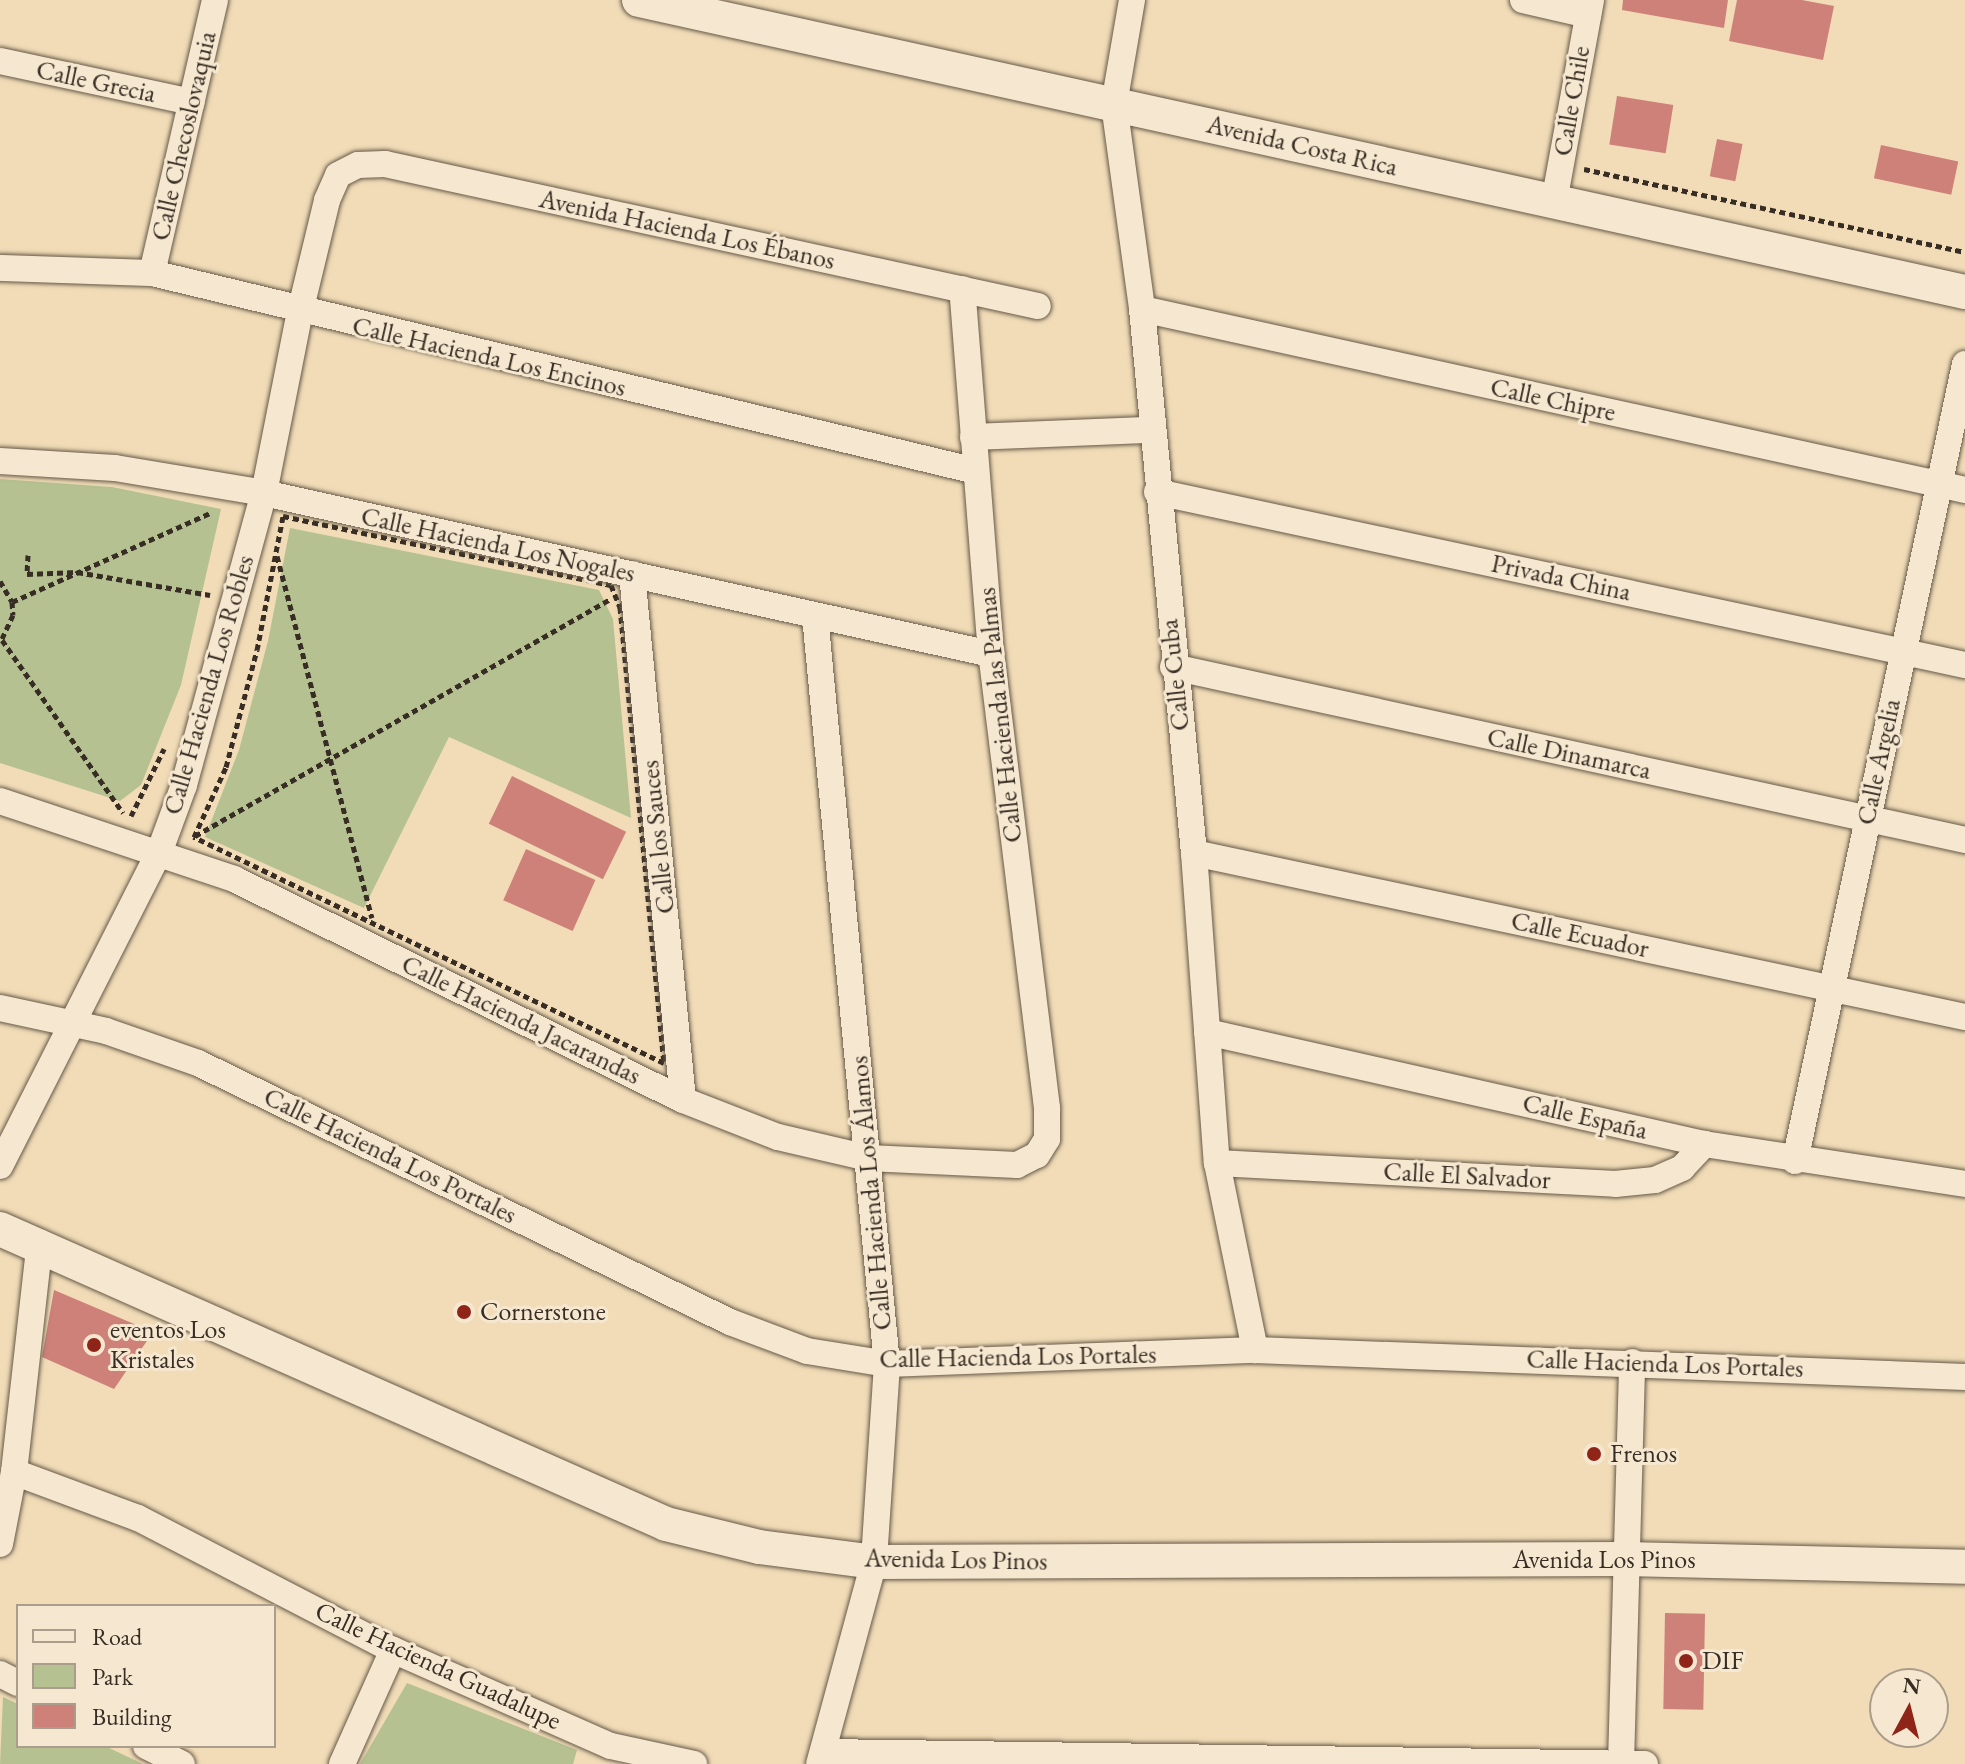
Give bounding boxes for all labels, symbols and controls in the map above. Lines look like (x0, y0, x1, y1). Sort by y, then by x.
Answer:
street label: Calle Checoslovaquia (145, 28, 223, 244)
street label: Calle Chile (1547, 44, 1597, 158)
street label: Calle Grecia (33, 54, 159, 110)
street label: Avenida Costa Rica (1204, 109, 1400, 183)
street label: Avenida Hacienda Los Ébanos (536, 183, 838, 277)
street label: Calle Hacienda Los Encinos (349, 310, 629, 404)
street label: Calle Chipre (1488, 372, 1618, 428)
street label: Calle Hacienda Los Nogales (358, 501, 638, 589)
street label: Privada China (1488, 548, 1634, 608)
street label: Calle Hacienda Los Robles (157, 552, 261, 818)
street label: Calle Hacienda las Palmas (971, 586, 1029, 844)
street label: Calle Cuba (1154, 618, 1196, 732)
street label: Calle Argelia (1850, 696, 1908, 828)
street label: Calle Dinamarca (1484, 721, 1654, 787)
street label: Calle los Sauces (634, 759, 682, 915)
street label: Calle Ecuador (1508, 905, 1652, 965)
street label: Calle Hacienda Jacarandas (396, 949, 646, 1091)
street label: Calle Hacienda Los Álamos (843, 1054, 899, 1332)
street label: Calle Hacienda Los Portales (259, 1081, 521, 1231)
street label: Calle España (1520, 1087, 1650, 1147)
street label: Calle El Salvador (1383, 1156, 1551, 1196)
place label: Cornerstone (480, 1296, 606, 1328)
marker: Cornerstone (455, 1303, 473, 1321)
place label: eventos Los Kristales (110, 1314, 226, 1376)
marker: eventos Los Kristales (85, 1336, 103, 1354)
street label: Calle Hacienda Los Portales (879, 1339, 1157, 1375)
street label: Calle Hacienda Los Portales (1526, 1344, 1804, 1384)
place label: Frenos (1610, 1438, 1677, 1470)
marker: Frenos (1585, 1445, 1603, 1463)
street label: Avenida Los Pinos (864, 1543, 1048, 1577)
street label: Avenida Los Pinos (1512, 1544, 1696, 1576)
street label: Calle Hacienda Guadalupe (310, 1595, 566, 1737)
legend (16, 1604, 276, 1748)
text: Road (92, 1621, 142, 1652)
place label: DIF (1702, 1645, 1744, 1677)
marker: DIF (1677, 1652, 1695, 1670)
text: Park (92, 1661, 133, 1692)
north arrow (1869, 1668, 1949, 1748)
text: N (1901, 1670, 1922, 1701)
text: Building (92, 1701, 172, 1732)

